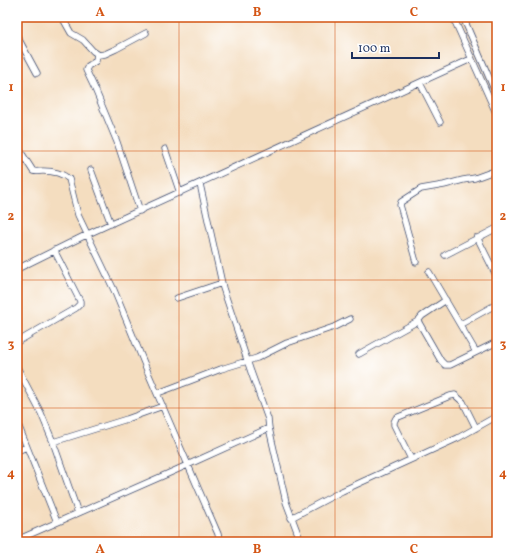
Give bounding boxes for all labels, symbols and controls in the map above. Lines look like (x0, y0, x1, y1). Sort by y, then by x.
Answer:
text: A (95, 4, 105, 22)
text: B (253, 4, 262, 22)
text: C (410, 4, 418, 22)
scale bar (352, 34, 439, 60)
text: 100 m (358, 41, 391, 57)
text: 1 (8, 79, 14, 97)
text: 1 (500, 79, 506, 97)
text: 2 (8, 208, 15, 226)
text: 2 (500, 208, 507, 226)
text: 3 (8, 336, 15, 354)
text: 3 (500, 336, 507, 354)
text: 4 (7, 465, 15, 483)
text: 4 (499, 465, 507, 483)
text: A (95, 541, 105, 559)
text: B (253, 541, 262, 559)
text: C (410, 541, 418, 559)

